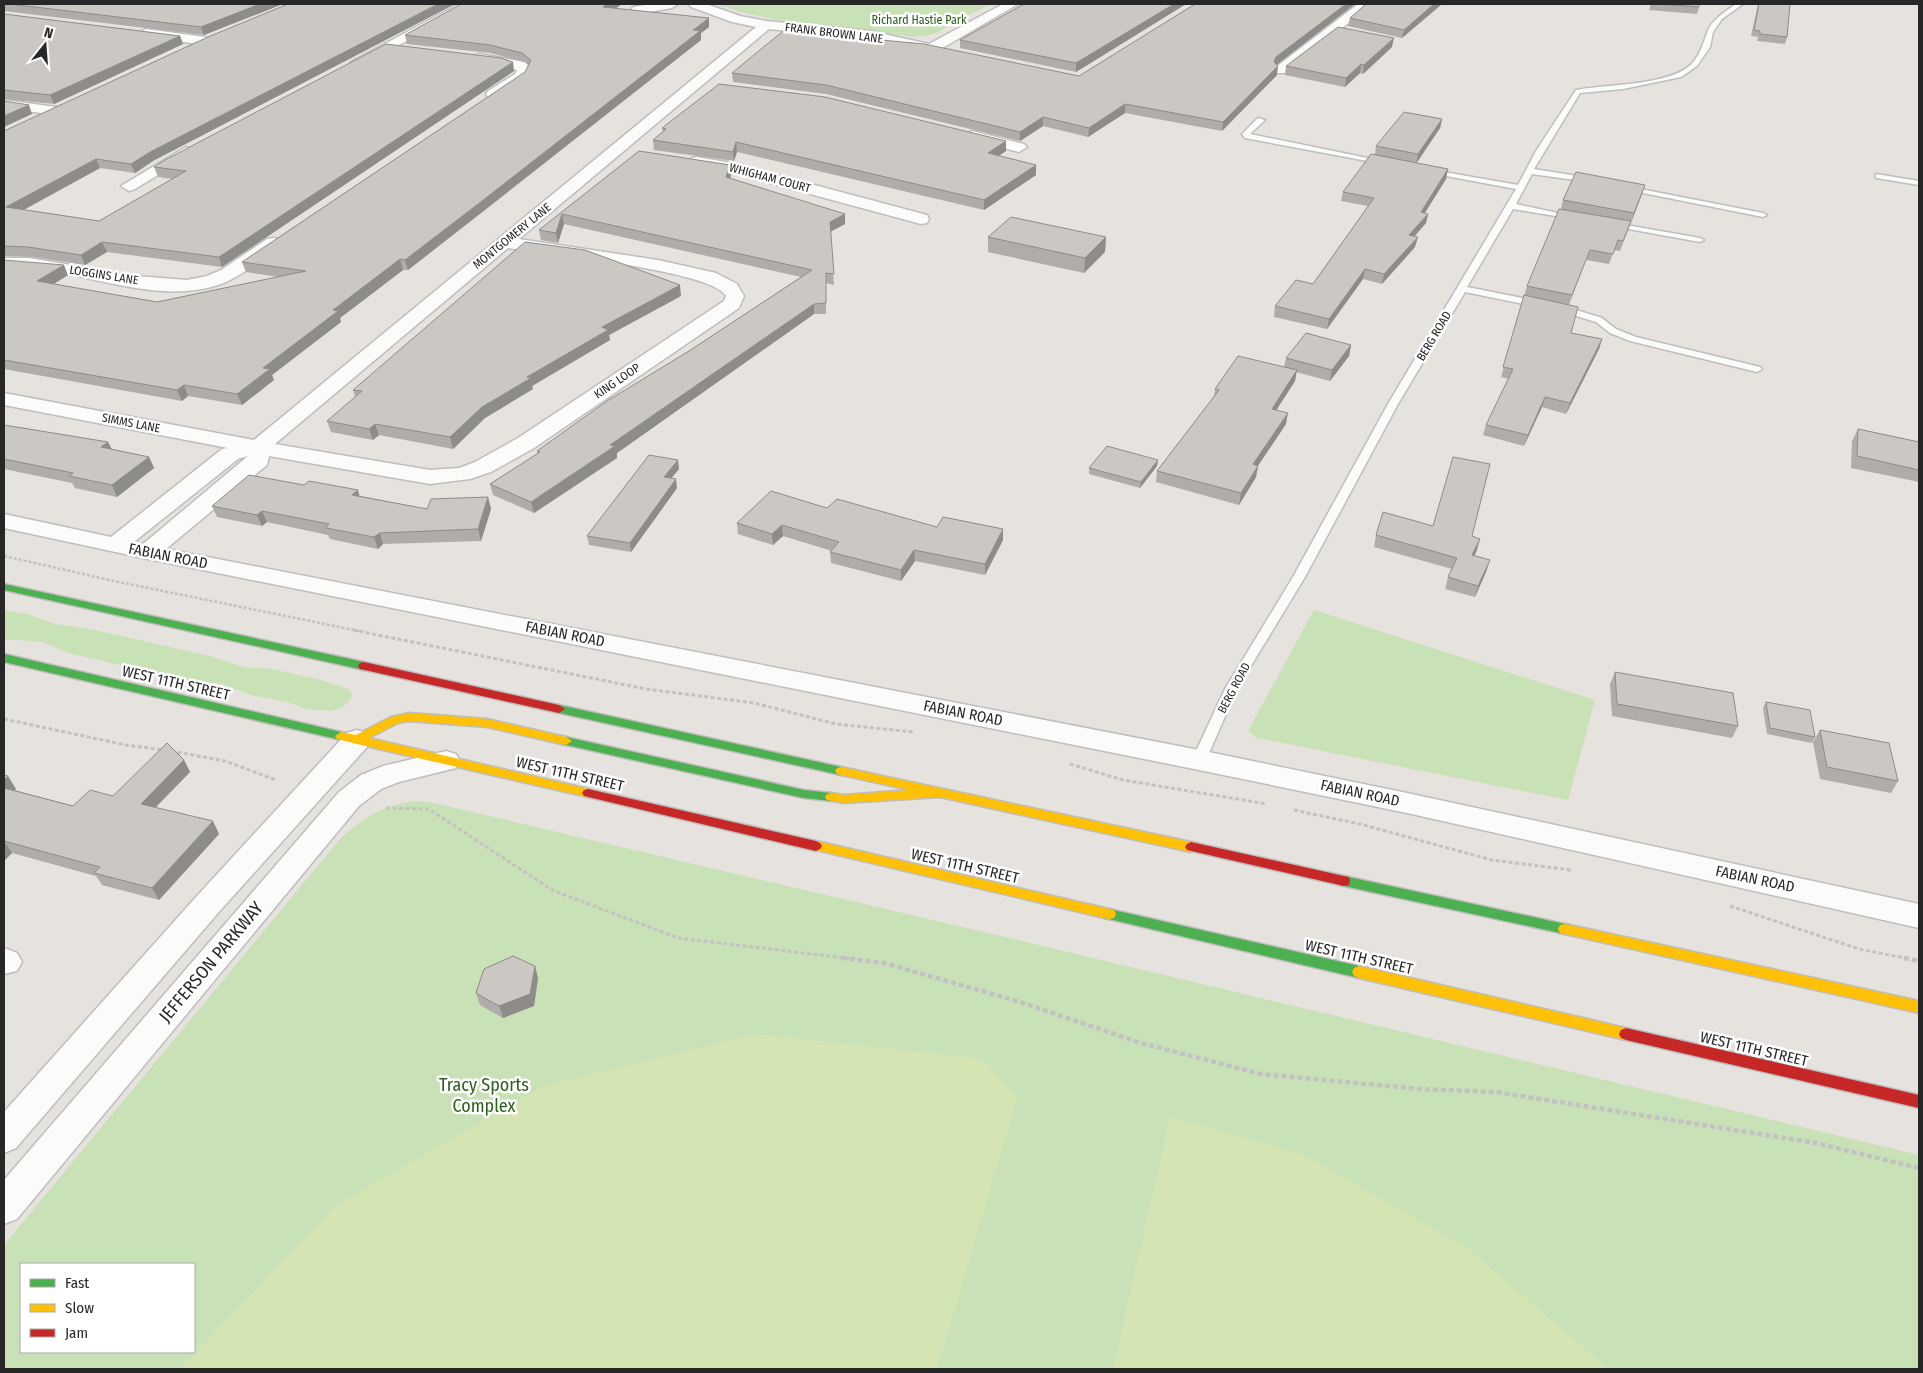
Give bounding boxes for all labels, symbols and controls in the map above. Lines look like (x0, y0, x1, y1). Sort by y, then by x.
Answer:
park label: Richard Hastie Park (871, 13, 967, 27)
north arrow (20, 20, 70, 70)
street label: FRANK BROWN LANE (784, 20, 884, 46)
text: N (42, 24, 55, 42)
street label: WHIGHAM COURT (728, 160, 813, 196)
street label: MONTGOMERY LANE (470, 200, 554, 272)
street label: LOGGINS LANE (68, 263, 140, 287)
street label: BERG ROAD (1414, 309, 1454, 363)
street label: KING LOOP (591, 360, 643, 402)
street label: SIMMS LANE (101, 410, 162, 436)
street label: FABIAN ROAD (127, 540, 209, 572)
street label: FABIAN ROAD (524, 618, 606, 650)
street label: BERG ROAD (1215, 660, 1253, 716)
street label: WEST 11TH STREET (120, 662, 232, 704)
street label: FABIAN ROAD (922, 697, 1004, 729)
street label: WEST 11TH STREET (514, 753, 626, 795)
street label: FABIAN ROAD (1319, 776, 1401, 810)
street label: WEST 11TH STREET (909, 845, 1021, 887)
street label: FABIAN ROAD (1714, 862, 1796, 896)
street label: JEFFERSON PARKWAY (154, 897, 268, 1027)
street label: WEST 11TH STREET (1303, 936, 1415, 978)
street label: WEST 11TH STREET (1698, 1028, 1810, 1070)
park label: Tracy Sports Complex (439, 1074, 529, 1117)
legend (20, 1263, 195, 1353)
text: Fast (65, 1274, 89, 1292)
text: Slow (65, 1299, 94, 1317)
text: Jam (65, 1324, 88, 1342)

